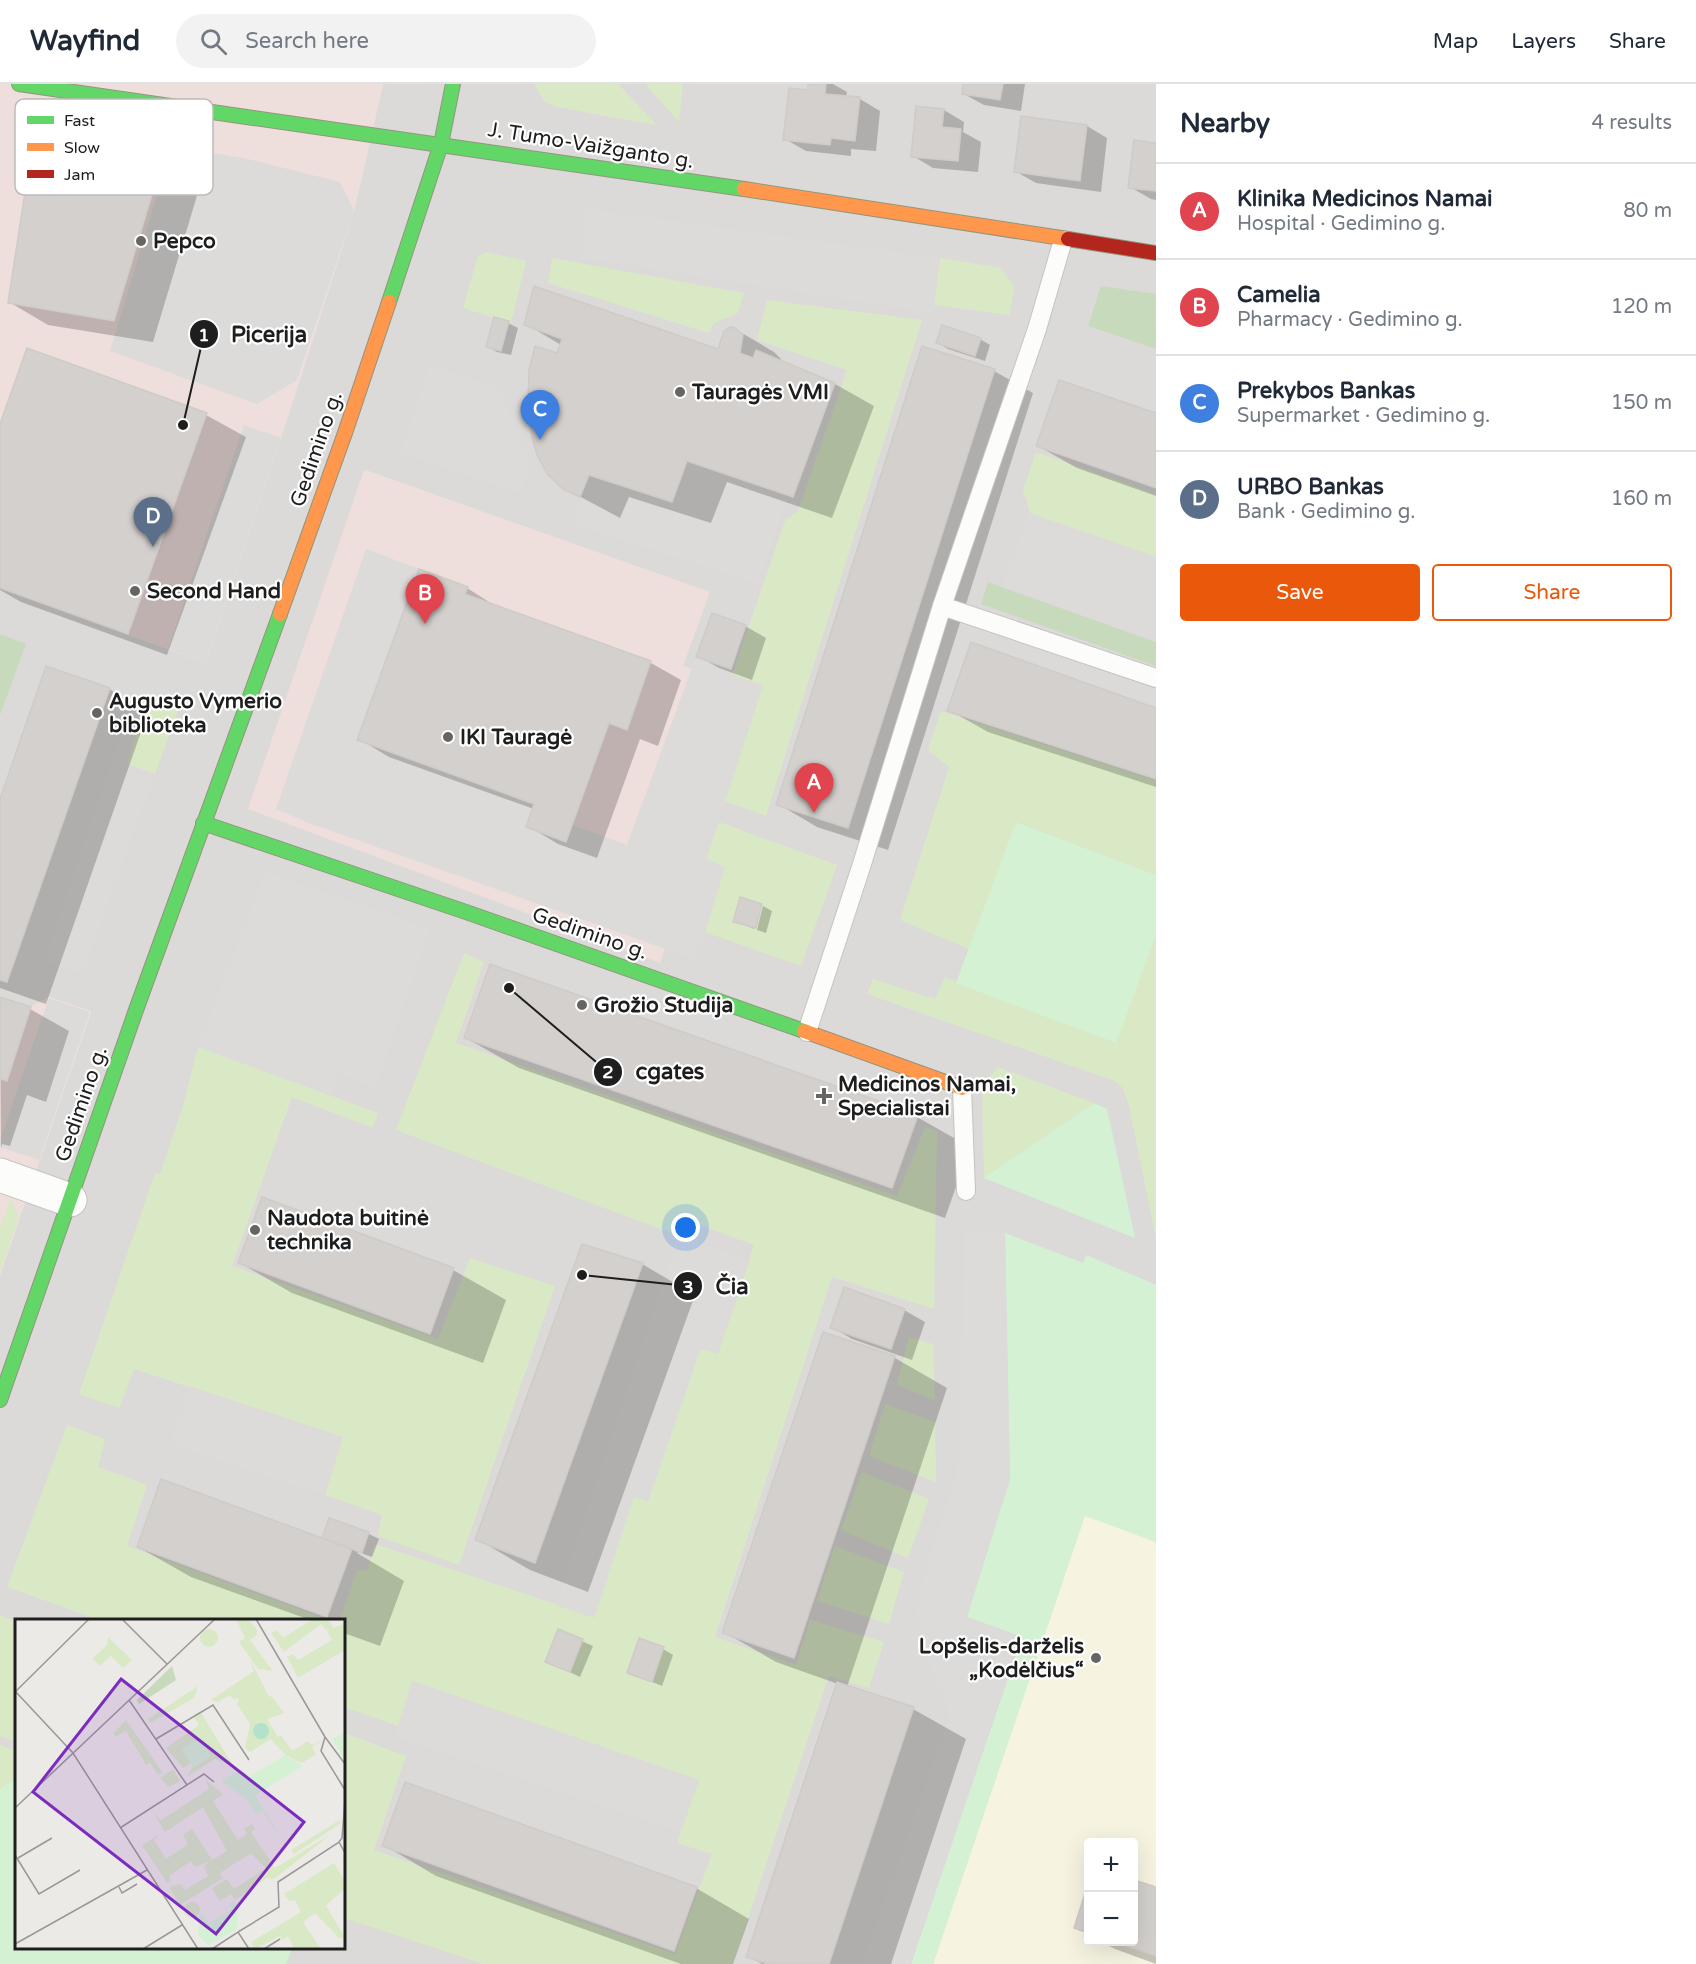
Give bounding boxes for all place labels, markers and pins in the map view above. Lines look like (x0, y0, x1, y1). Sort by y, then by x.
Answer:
place label: Pepco (153, 229, 216, 254)
marker: Pepco (134, 234, 148, 248)
callout: Picerija (189, 314, 319, 354)
place label: Tauragės VMI (691, 380, 829, 405)
marker: Tauragės VMI (673, 385, 687, 399)
pin: C (520, 390, 560, 440)
pin: D (134, 498, 172, 547)
pin: B (406, 574, 444, 624)
place label: Second Hand (147, 579, 281, 604)
marker: Second Hand (128, 584, 142, 598)
place label: Augusto Vymerio biblioteka (109, 689, 282, 738)
marker: Augusto Vymerio biblioteka (90, 706, 104, 720)
place label: IKI Tauragė (460, 725, 572, 750)
marker: IKI Tauragė (441, 730, 455, 744)
pin: A (794, 764, 834, 813)
place label: Grožio Studija (594, 993, 733, 1018)
marker: Grožio Studija (575, 998, 589, 1012)
callout: cgates (593, 1052, 716, 1092)
place label: Medicinos Namai, Specialistai (838, 1072, 1016, 1121)
marker: Medicinos Namai, Specialistai (815, 1087, 833, 1105)
place label: Naudota buitinė technika (267, 1206, 429, 1255)
marker: Naudota buitinė technika (248, 1223, 262, 1237)
callout: Čia (673, 1266, 760, 1306)
place label: Lopšelis-darželis „Kodėlčius“ (919, 1634, 1084, 1683)
marker: Lopšelis-darželis „Kodėlčius“ (1089, 1651, 1103, 1665)

